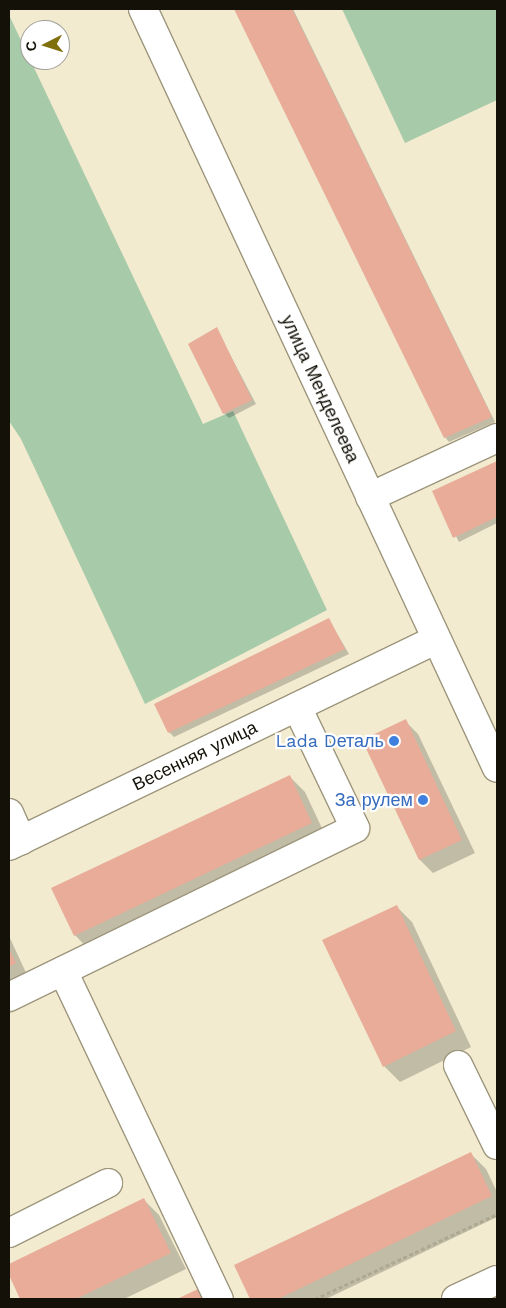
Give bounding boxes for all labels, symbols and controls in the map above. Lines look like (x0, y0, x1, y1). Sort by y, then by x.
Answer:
north arrow (20, 20, 70, 70)
text: С (23, 40, 39, 52)
street label: улица Менделеева (276, 312, 364, 466)
street label: Весенняя улица (129, 716, 261, 796)
place label: Lada Dеталь (275, 730, 384, 752)
marker: Lada Dеталь (388, 735, 400, 747)
place label: За рулем (335, 789, 413, 811)
marker: За рулем (417, 794, 429, 806)

